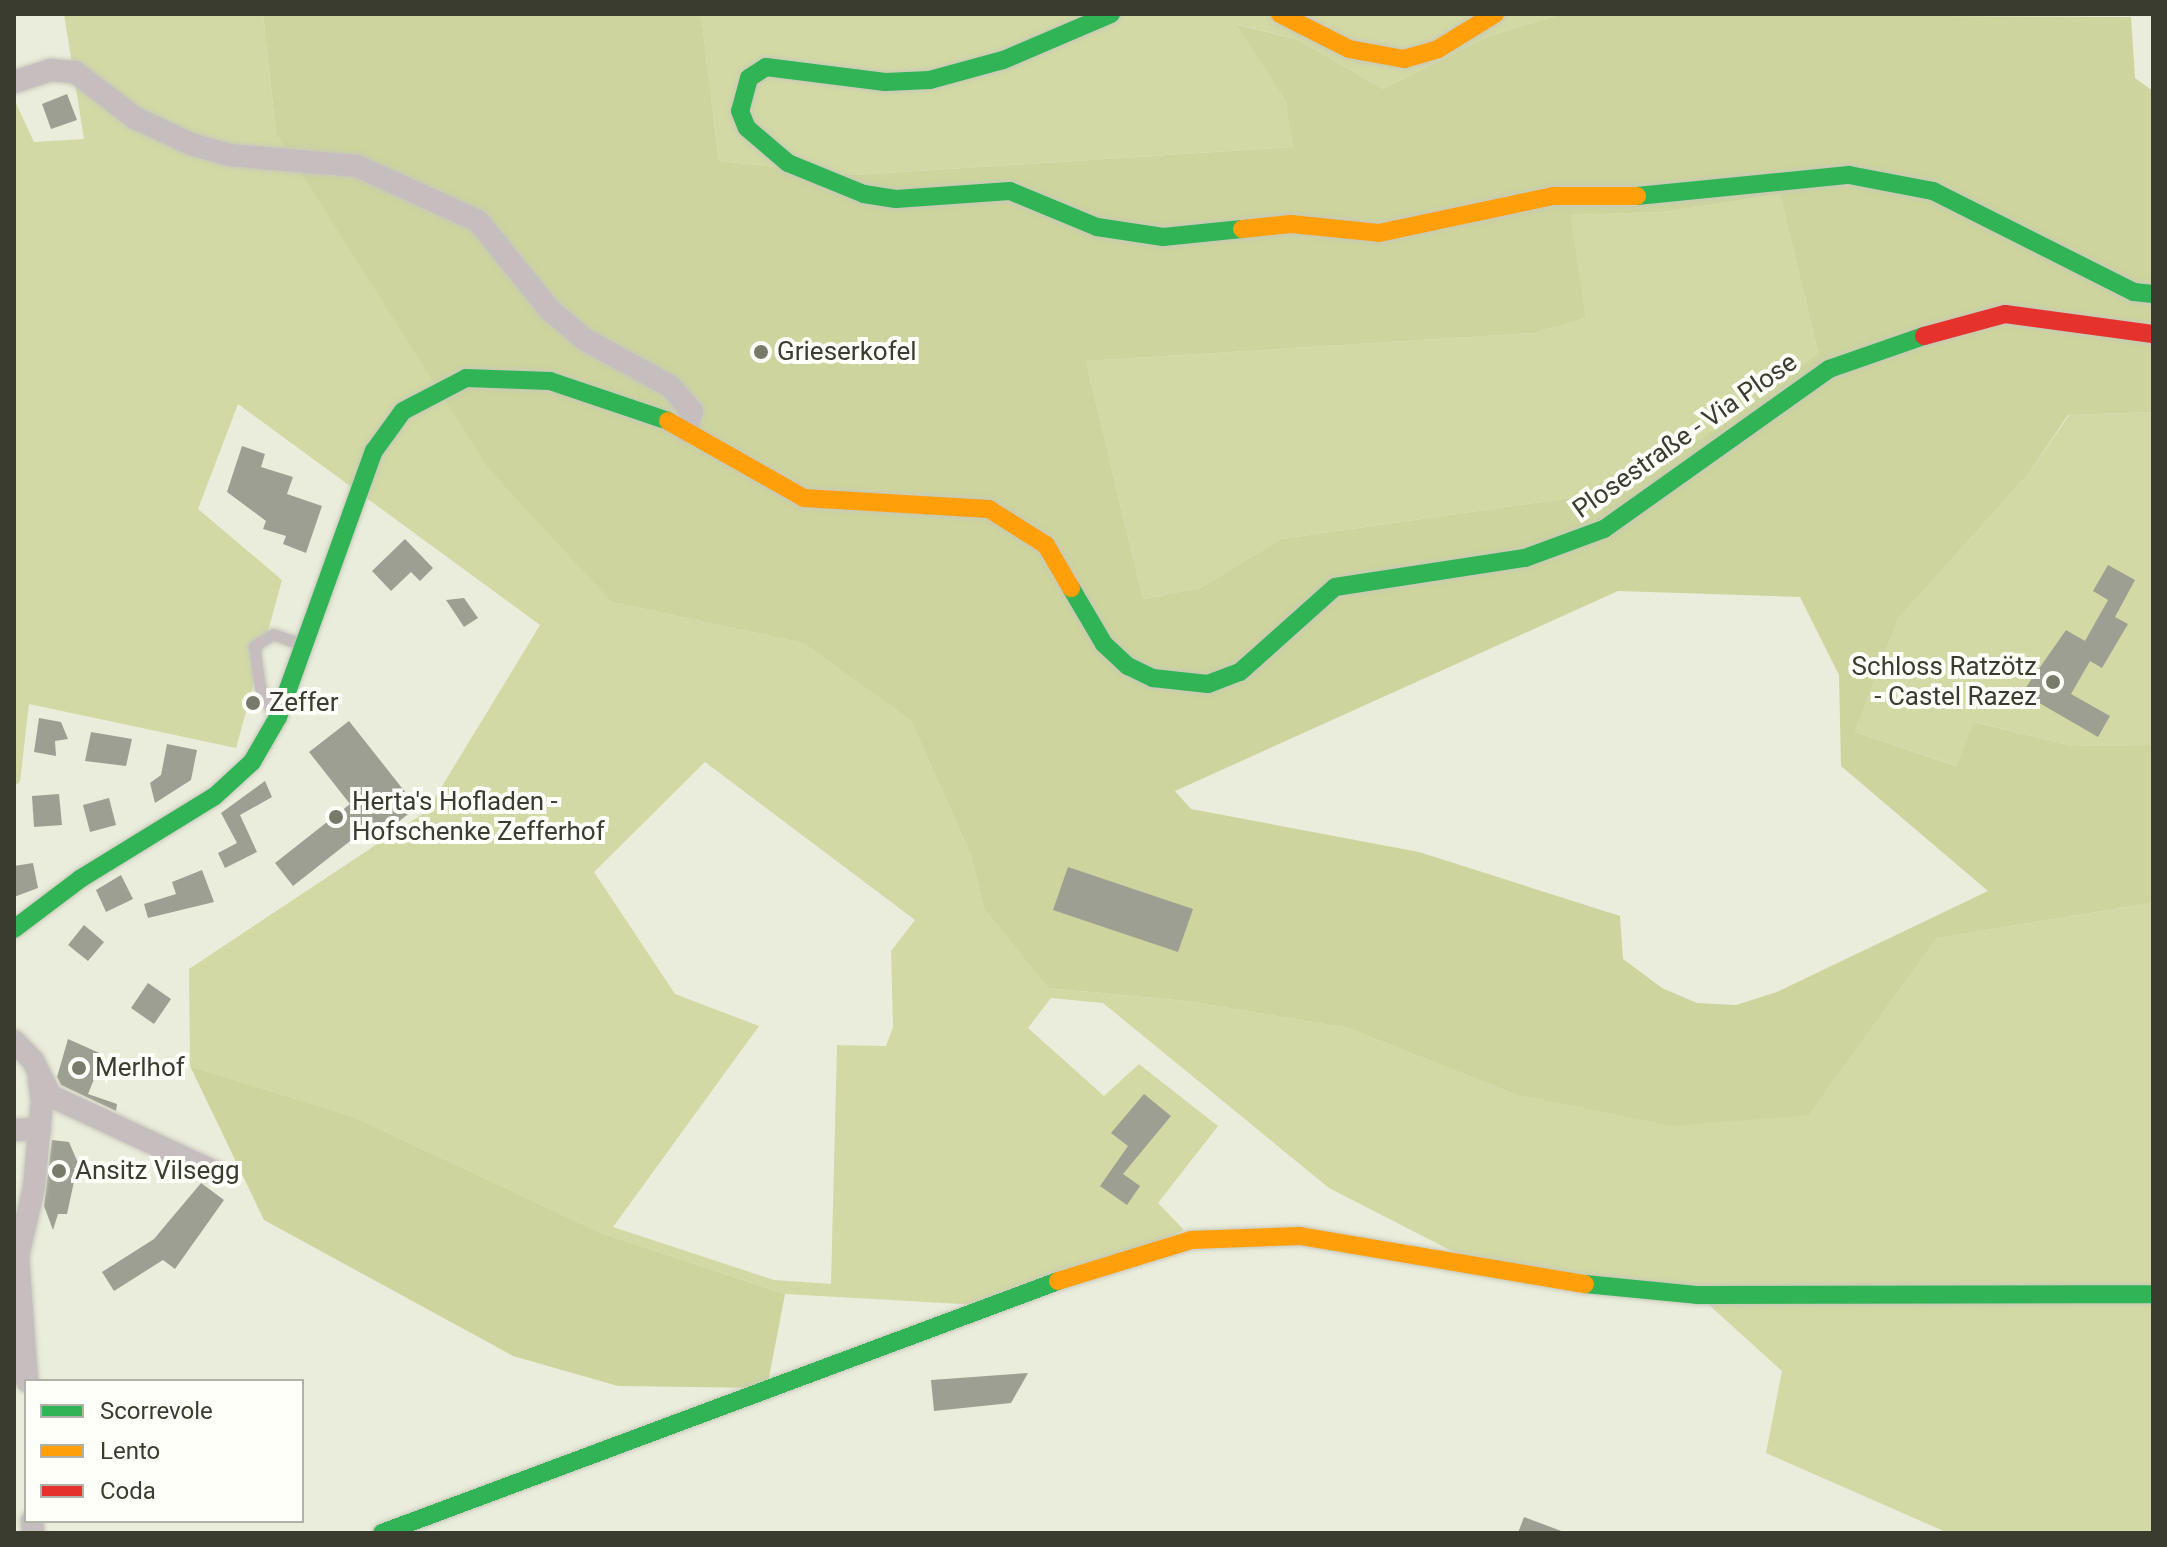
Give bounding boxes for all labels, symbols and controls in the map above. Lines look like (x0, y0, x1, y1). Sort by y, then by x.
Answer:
place label: Grieserkofel (777, 336, 916, 368)
marker: Grieserkofel (752, 343, 770, 361)
street label: Plosestraße - Via Plose (1567, 347, 1803, 525)
place label: Schloss Ratzötz - Castel Razez (1852, 651, 2037, 712)
marker: Schloss Ratzötz - Castel Razez (2044, 673, 2062, 691)
place label: Zeffer (269, 687, 338, 719)
marker: Zeffer (244, 694, 262, 712)
place label: Herta's Hofladen - Hofschenke Zefferhof (352, 786, 605, 848)
marker: Herta's Hofladen - Hofschenke Zefferhof (327, 808, 345, 826)
place label: Merlhof (95, 1052, 185, 1084)
marker: Merlhof (70, 1059, 88, 1077)
place label: Ansitz Vilsegg (75, 1155, 240, 1187)
marker: Ansitz Vilsegg (50, 1162, 68, 1180)
legend (24, 1379, 304, 1523)
text: Scorrevole (100, 1397, 213, 1425)
text: Lento (100, 1437, 160, 1465)
text: Coda (100, 1477, 156, 1505)

